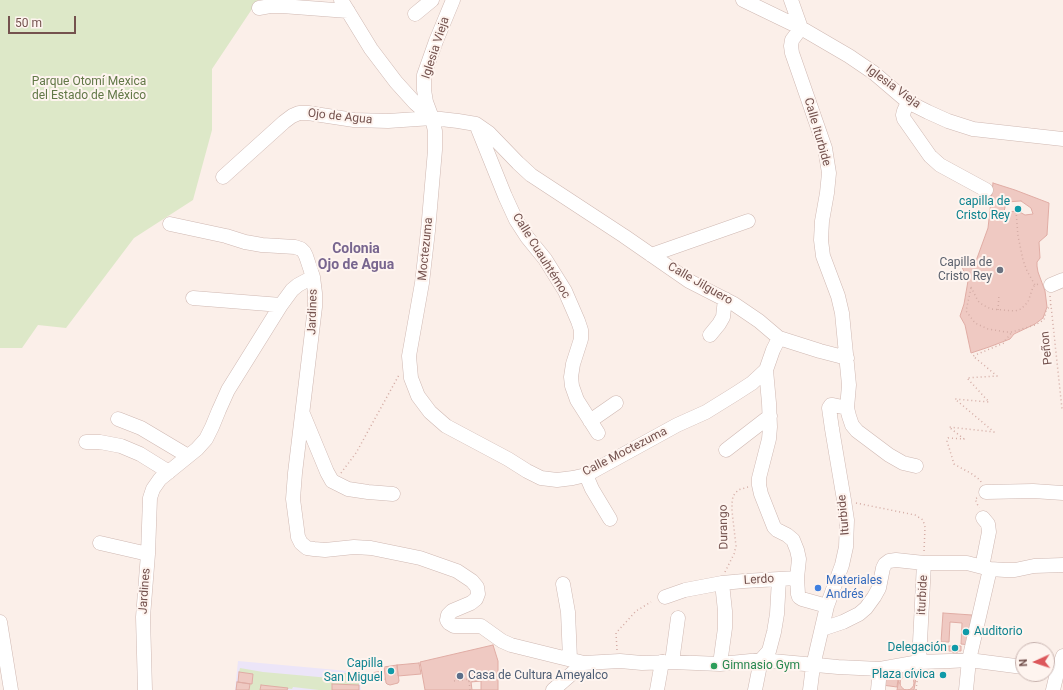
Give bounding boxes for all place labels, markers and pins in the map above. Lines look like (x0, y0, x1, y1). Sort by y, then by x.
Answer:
place label: capilla de Cristo Rey (956, 195, 1010, 223)
marker: capilla de Cristo Rey (1013, 204, 1023, 214)
place label: Capilla de Cristo Rey (938, 256, 992, 284)
marker: Capilla de Cristo Rey (995, 265, 1005, 275)
place label: Materiales Andrés (826, 574, 882, 602)
marker: Materiales Andrés (813, 583, 823, 593)
place label: Auditorio (974, 625, 1023, 639)
marker: Auditorio (961, 627, 971, 637)
place label: Delegación (888, 641, 947, 655)
marker: Delegación (950, 643, 960, 653)
place label: Capilla San Miguel (324, 657, 383, 685)
place label: Gimnasio Gym (722, 659, 800, 673)
marker: Gimnasio Gym (709, 661, 719, 671)
marker: Capilla San Miguel (386, 666, 396, 676)
place label: Plaza cívica (872, 668, 935, 682)
place label: Casa de Cultura Ameyalco (468, 669, 608, 683)
marker: Plaza cívica (938, 670, 948, 680)
marker: Casa de Cultura Ameyalco (455, 671, 465, 681)

